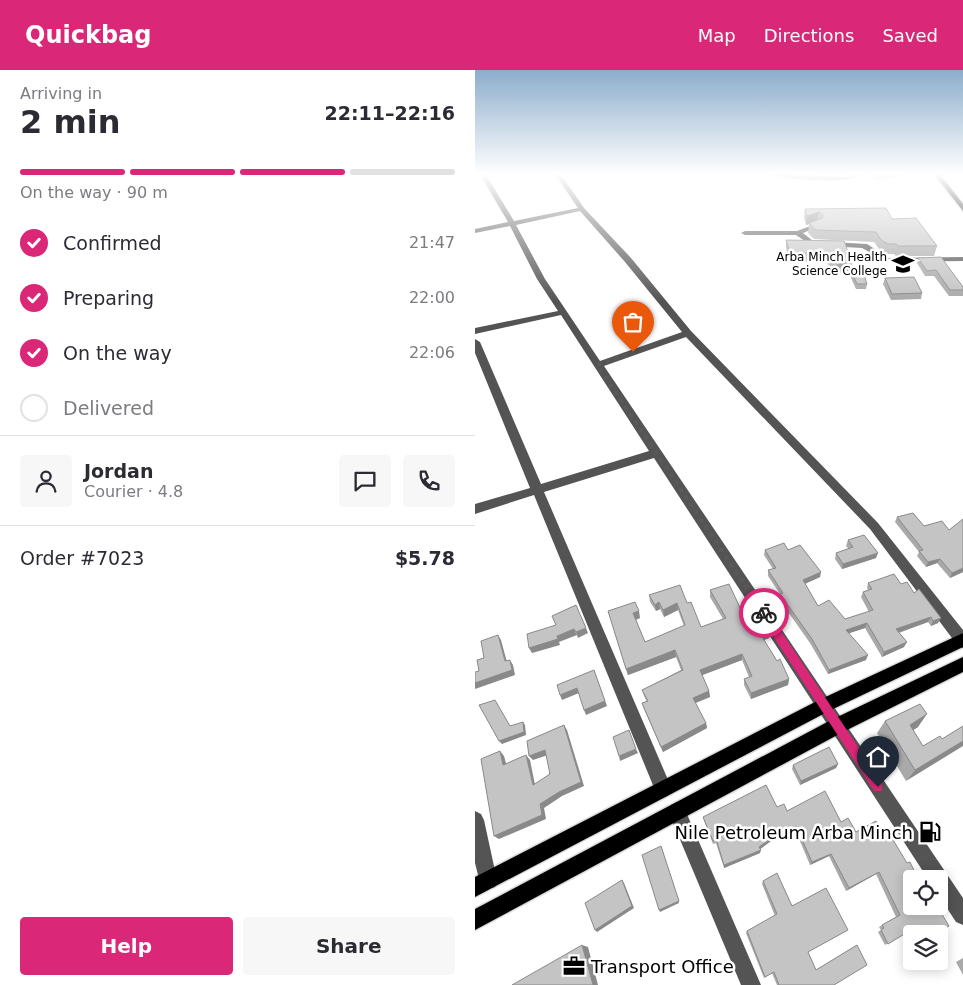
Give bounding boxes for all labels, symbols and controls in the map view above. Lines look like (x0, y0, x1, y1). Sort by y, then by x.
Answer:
text: Quickbag (25, 21, 151, 49)
text: Map (698, 25, 736, 46)
text: Directions (764, 25, 854, 46)
text: Saved (882, 25, 938, 46)
text: Arriving in (20, 84, 102, 103)
text: 22:11–22:16 (325, 102, 455, 124)
text: 2 min (20, 103, 121, 141)
text: On the way · 90 m (20, 183, 168, 202)
icon: check (20, 229, 48, 257)
text: Confirmed (63, 232, 162, 254)
text: 21:47 (409, 233, 455, 252)
place label: Arba Minch Health Science College (776, 250, 887, 278)
school or university icon: Arba Minch Health Science College (890, 251, 916, 277)
icon: check (20, 284, 48, 312)
text: Preparing (63, 287, 154, 309)
text: 22:00 (409, 288, 455, 307)
pin (612, 301, 654, 352)
icon: bag (619, 308, 647, 336)
icon: check (20, 339, 48, 367)
text: On the way (63, 342, 172, 364)
text: 22:06 (409, 343, 455, 362)
text: Delivered (63, 397, 154, 419)
button: person (20, 455, 72, 507)
button: chat (339, 455, 391, 507)
button: phone (403, 455, 455, 507)
text: Jordan (84, 460, 153, 482)
text: Courier · 4.8 (84, 482, 183, 501)
text: Order #7023 (20, 547, 144, 569)
text: $5.78 (395, 547, 455, 569)
courier (739, 588, 789, 638)
icon: bike (750, 599, 778, 627)
pin (857, 736, 899, 787)
icon: home (864, 743, 892, 771)
fuel station icon: Nile Petroleum Arba Minch (917, 819, 943, 845)
place label: Nile Petroleum Arba Minch (675, 822, 913, 843)
map controls (903, 870, 948, 970)
button: locate (903, 870, 948, 915)
button: Help (20, 917, 233, 975)
button: Share (243, 917, 455, 975)
button: layers (903, 925, 948, 970)
office icon: Transport Office (561, 953, 587, 979)
place label: Transport Office (590, 956, 734, 977)

